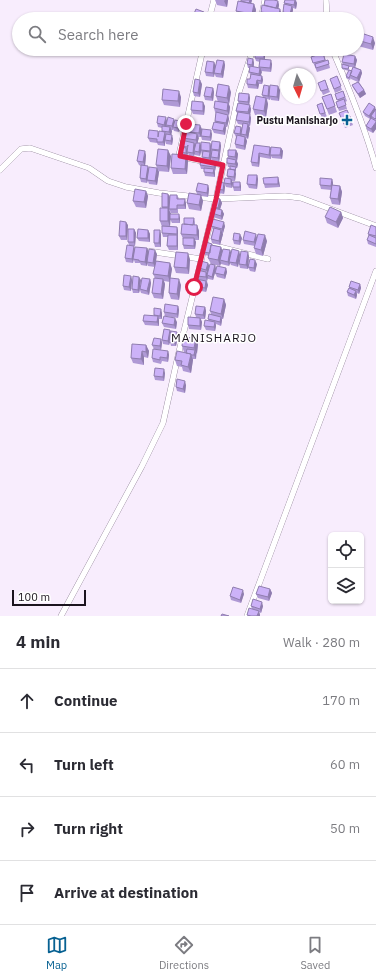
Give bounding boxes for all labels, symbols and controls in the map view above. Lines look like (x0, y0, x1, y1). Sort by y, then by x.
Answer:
search box (12, 12, 364, 56)
icon: search (26, 23, 48, 45)
text: Search here (58, 25, 138, 44)
north arrow (280, 68, 316, 104)
place label: Pustu Manisharjo (256, 114, 338, 127)
marker: Pustu Manisharjo (341, 114, 353, 126)
route end (177, 115, 195, 133)
route start (185, 278, 203, 296)
district label: MANISHARJO (171, 330, 257, 345)
map controls (328, 532, 364, 604)
button: locate (328, 532, 364, 568)
button: layers (328, 568, 364, 604)
scale bar (12, 588, 86, 607)
text: 100 m (18, 590, 50, 604)
text: 4 min (16, 631, 60, 653)
text: Walk · 280 m (283, 634, 360, 651)
icon: ahead (16, 690, 38, 712)
text: Continue (54, 691, 118, 710)
text: 170 m (322, 692, 360, 709)
icon: left (16, 754, 38, 776)
text: Turn left (54, 755, 114, 774)
text: 60 m (330, 756, 360, 773)
icon: right (16, 818, 38, 840)
text: Turn right (54, 819, 123, 838)
text: 50 m (330, 820, 360, 837)
icon: arrive (16, 882, 38, 904)
text: Arrive at destination (54, 883, 198, 902)
tab: Map (46, 934, 68, 972)
tab: Directions (159, 934, 209, 972)
tab: Saved (300, 934, 330, 972)

